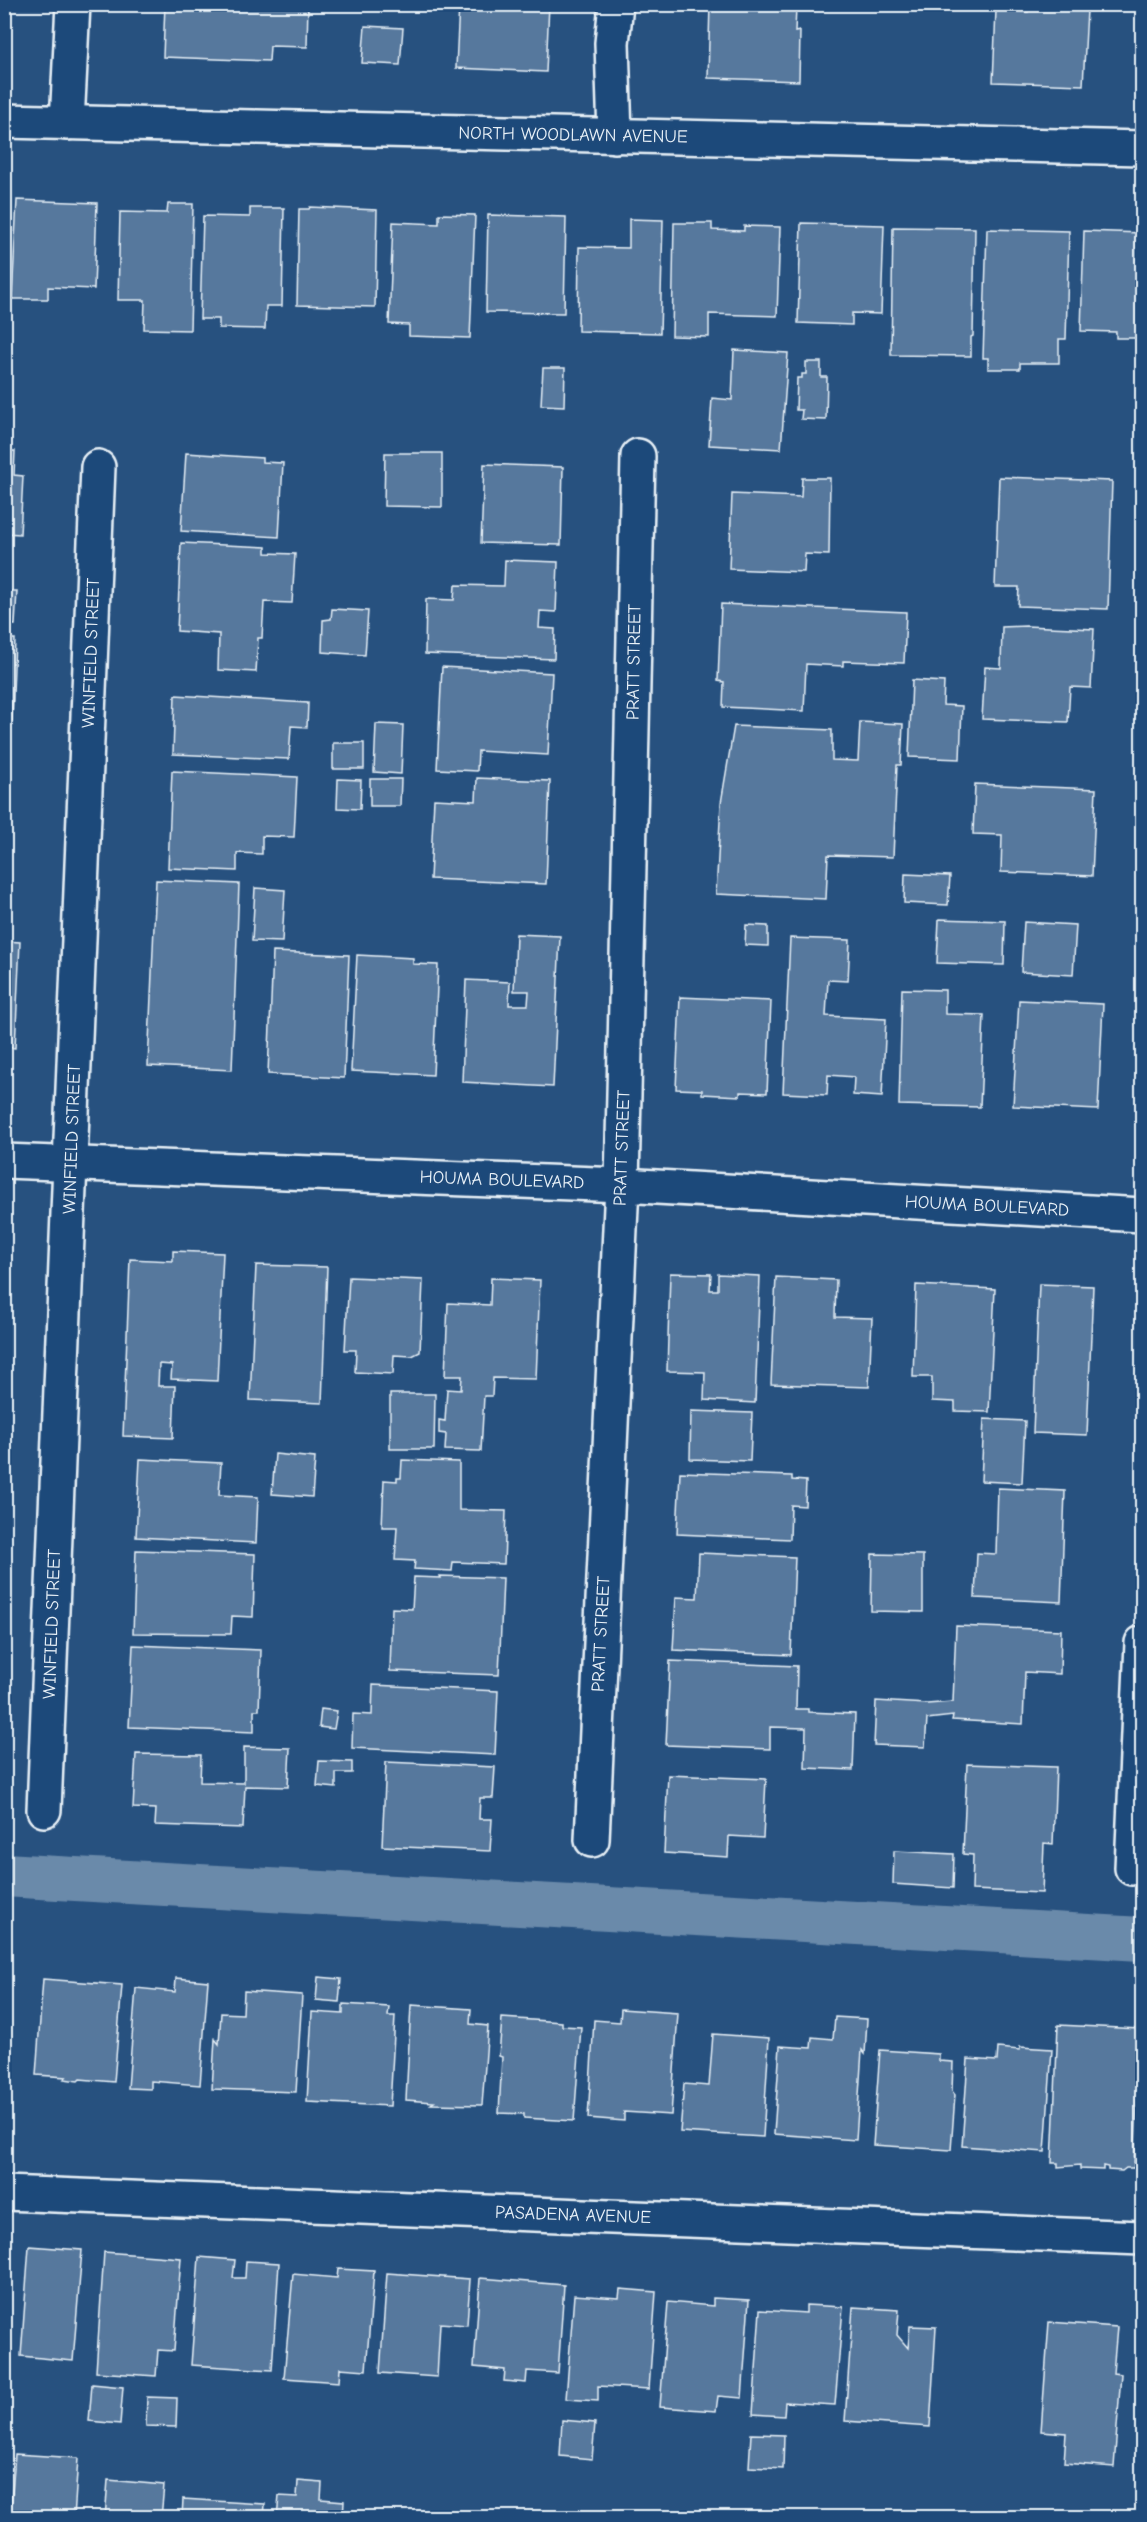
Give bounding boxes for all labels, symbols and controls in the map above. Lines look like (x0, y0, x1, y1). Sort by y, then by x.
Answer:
street label: NORTH WOODLAWN AVENUE (458, 123, 688, 148)
street label: WINFIELD STREET (78, 577, 104, 728)
street label: PRATT STREET (622, 603, 646, 720)
street label: WINFIELD STREET (59, 1063, 85, 1214)
street label: PRATT STREET (609, 1089, 635, 1206)
street label: HOUMA BOULEVARD (419, 1167, 585, 1193)
street label: HOUMA BOULEVARD (904, 1191, 1070, 1221)
street label: WINFIELD STREET (39, 1548, 65, 1699)
street label: PRATT STREET (587, 1575, 615, 1693)
street label: PASADENA AVENUE (495, 2202, 651, 2228)

